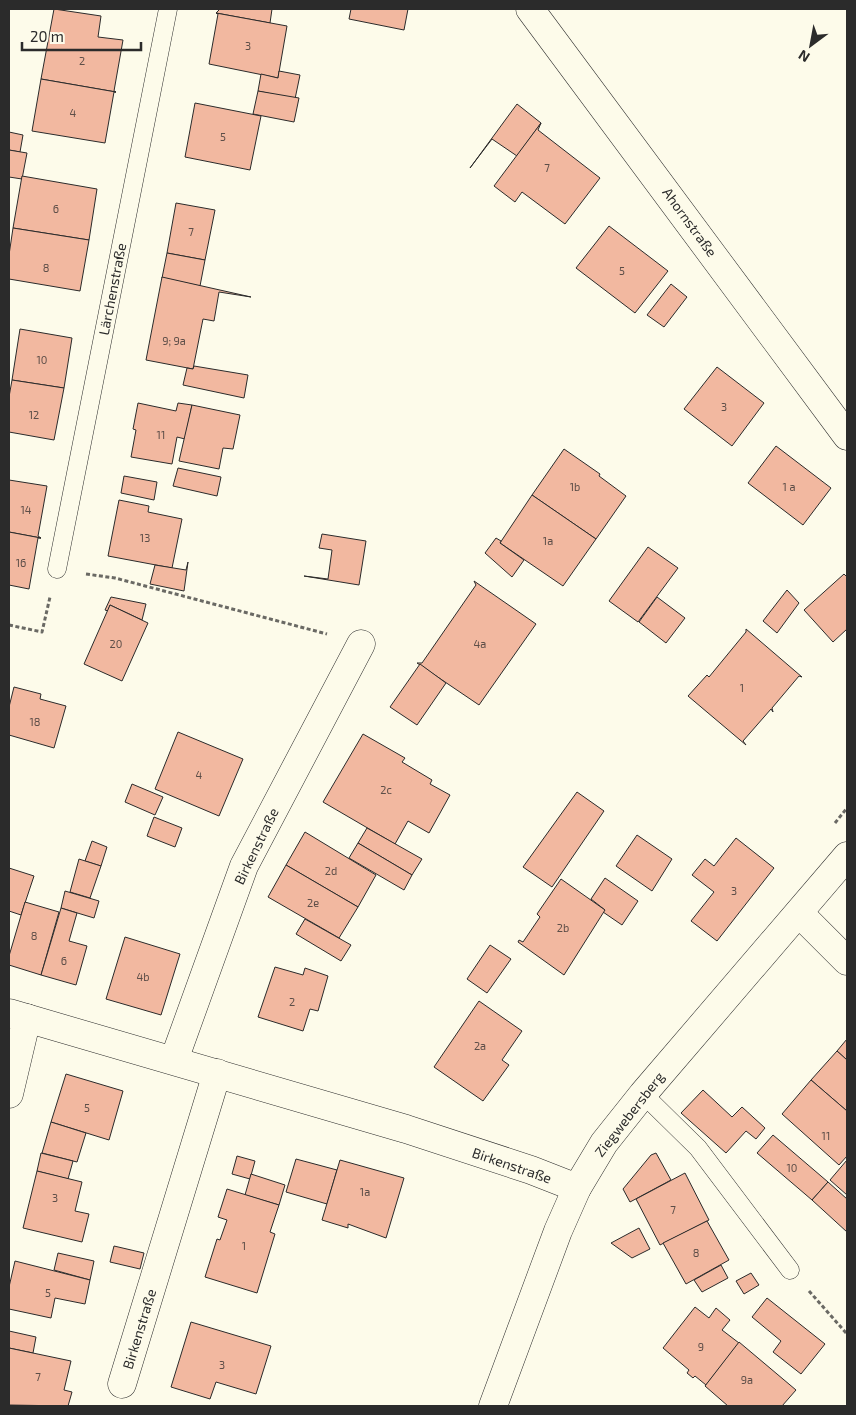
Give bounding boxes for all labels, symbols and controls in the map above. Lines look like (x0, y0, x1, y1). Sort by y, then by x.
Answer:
scale bar (22, 20, 141, 52)
north arrow (786, 20, 836, 70)
text: 20 m (30, 27, 64, 45)
house number: 3 (245, 39, 251, 52)
text: N (795, 47, 813, 66)
house number: 2 (79, 54, 85, 67)
house number: 4 (70, 106, 77, 119)
house number: 5 (220, 130, 226, 143)
house number: 7 (544, 161, 550, 174)
street label: Ahornstraße (659, 184, 721, 260)
house number: 6 (53, 202, 59, 215)
house number: 7 (188, 225, 194, 238)
street label: Lärchenstraße (95, 241, 129, 337)
house number: 8 (43, 261, 49, 274)
house number: 5 (619, 264, 625, 277)
house number: 9; 9a (162, 334, 186, 347)
house number: 10 (36, 353, 48, 366)
house number: 3 (721, 400, 727, 413)
house number: 12 (29, 408, 39, 421)
house number: 11 (157, 428, 165, 441)
house number: 1b (570, 480, 580, 493)
house number: 1 a (783, 480, 795, 493)
house number: 14 (20, 503, 32, 516)
house number: 13 (140, 531, 150, 544)
house number: 1a (543, 534, 553, 547)
house number: 16 (16, 556, 26, 569)
house number: 20 (110, 637, 122, 650)
house number: 4a (474, 637, 486, 650)
house number: 1 (740, 681, 744, 694)
house number: 18 (29, 715, 41, 728)
house number: 4 (196, 768, 203, 781)
house number: 2c (380, 783, 392, 796)
street label: Birkenstraße (230, 805, 282, 887)
house number: 2d (325, 864, 337, 877)
house number: 3 (731, 884, 737, 897)
house number: 2e (307, 896, 319, 909)
house number: 2b (557, 921, 569, 934)
house number: 8 (31, 929, 37, 942)
house number: 6 (61, 954, 67, 967)
house number: 4b (136, 970, 150, 983)
house number: 2 (289, 995, 295, 1008)
house number: 2a (474, 1039, 486, 1052)
street label: Ziegwebersberg (591, 1068, 667, 1160)
house number: 5 (84, 1101, 90, 1114)
house number: 11 (822, 1129, 830, 1142)
street label: Birkenstraße (470, 1143, 554, 1187)
house number: 10 (786, 1161, 798, 1174)
house number: 1a (360, 1185, 370, 1198)
house number: 3 (52, 1191, 58, 1204)
house number: 7 (670, 1203, 676, 1216)
house number: 1 (242, 1239, 246, 1252)
house number: 8 (693, 1246, 699, 1259)
house number: 5 (45, 1286, 51, 1299)
street label: Birkenstraße (119, 1287, 159, 1371)
house number: 9 (698, 1340, 704, 1353)
house number: 3 (219, 1358, 225, 1371)
house number: 7 (35, 1370, 41, 1383)
house number: 9a (741, 1373, 753, 1386)

